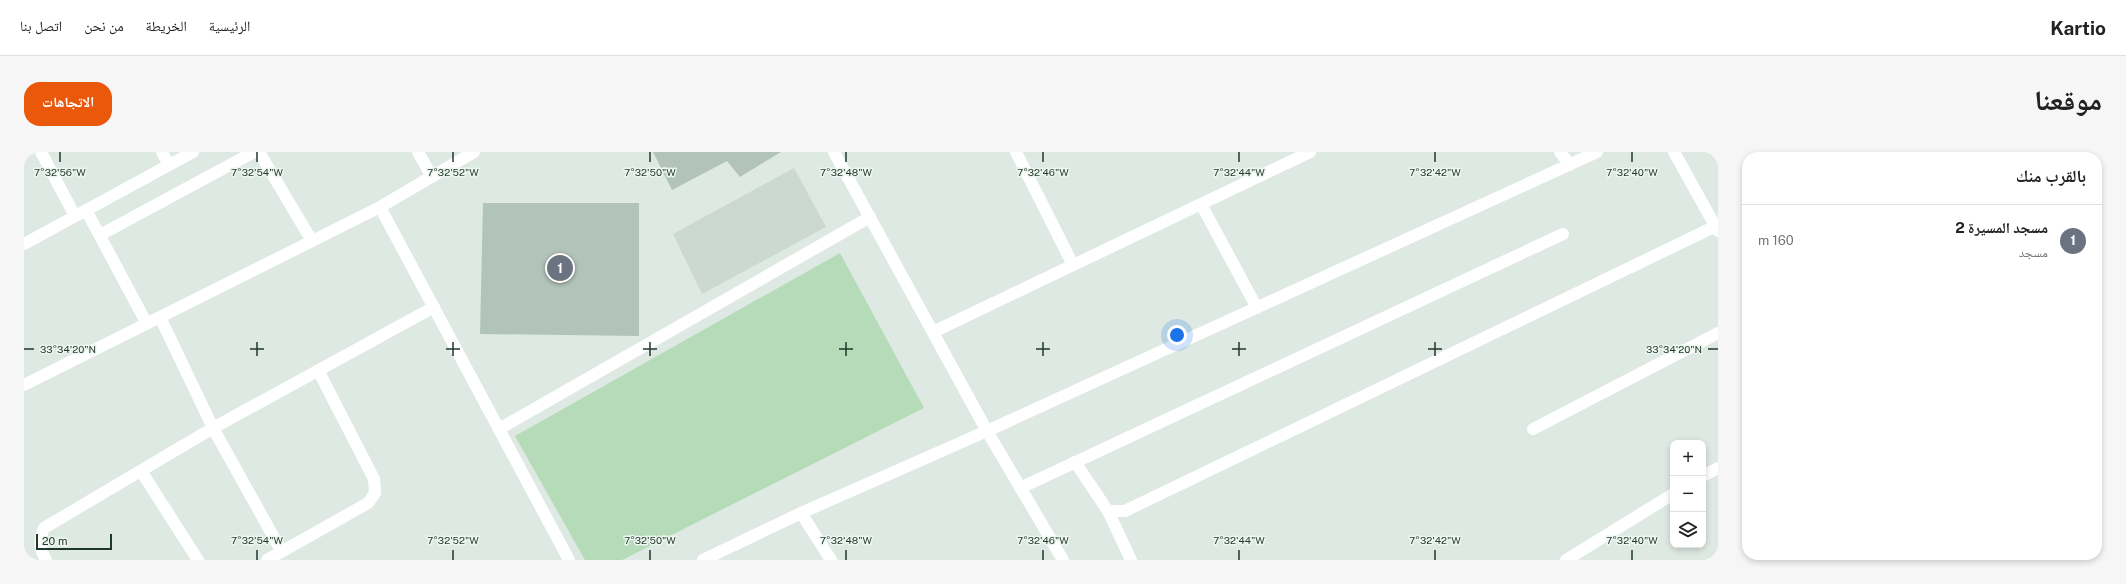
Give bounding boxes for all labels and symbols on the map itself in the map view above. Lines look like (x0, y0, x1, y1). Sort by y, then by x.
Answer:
text: 7°32'56"W (34, 166, 86, 178)
text: 7°32'54"W (231, 166, 283, 178)
text: 7°32'52"W (427, 166, 479, 178)
text: 7°32'50"W (624, 166, 676, 178)
text: 7°32'48"W (820, 166, 872, 178)
text: 7°32'46"W (1017, 166, 1069, 178)
text: 7°32'44"W (1213, 166, 1265, 178)
text: 7°32'42"W (1409, 166, 1461, 178)
text: 7°32'40"W (1606, 166, 1658, 178)
pin: 1 (547, 253, 573, 283)
your location (1167, 325, 1187, 345)
text: 33°34'20"N (40, 343, 96, 355)
text: 33°34'20"N (1646, 343, 1702, 355)
scale bar (36, 532, 112, 551)
text: 7°32'54"W (231, 534, 283, 546)
text: 7°32'52"W (427, 534, 479, 546)
text: 7°32'50"W (624, 534, 676, 546)
text: 7°32'48"W (820, 534, 872, 546)
text: 7°32'46"W (1017, 534, 1069, 546)
text: 7°32'44"W (1213, 534, 1265, 546)
text: 7°32'42"W (1409, 534, 1461, 546)
text: 7°32'40"W (1606, 534, 1658, 546)

